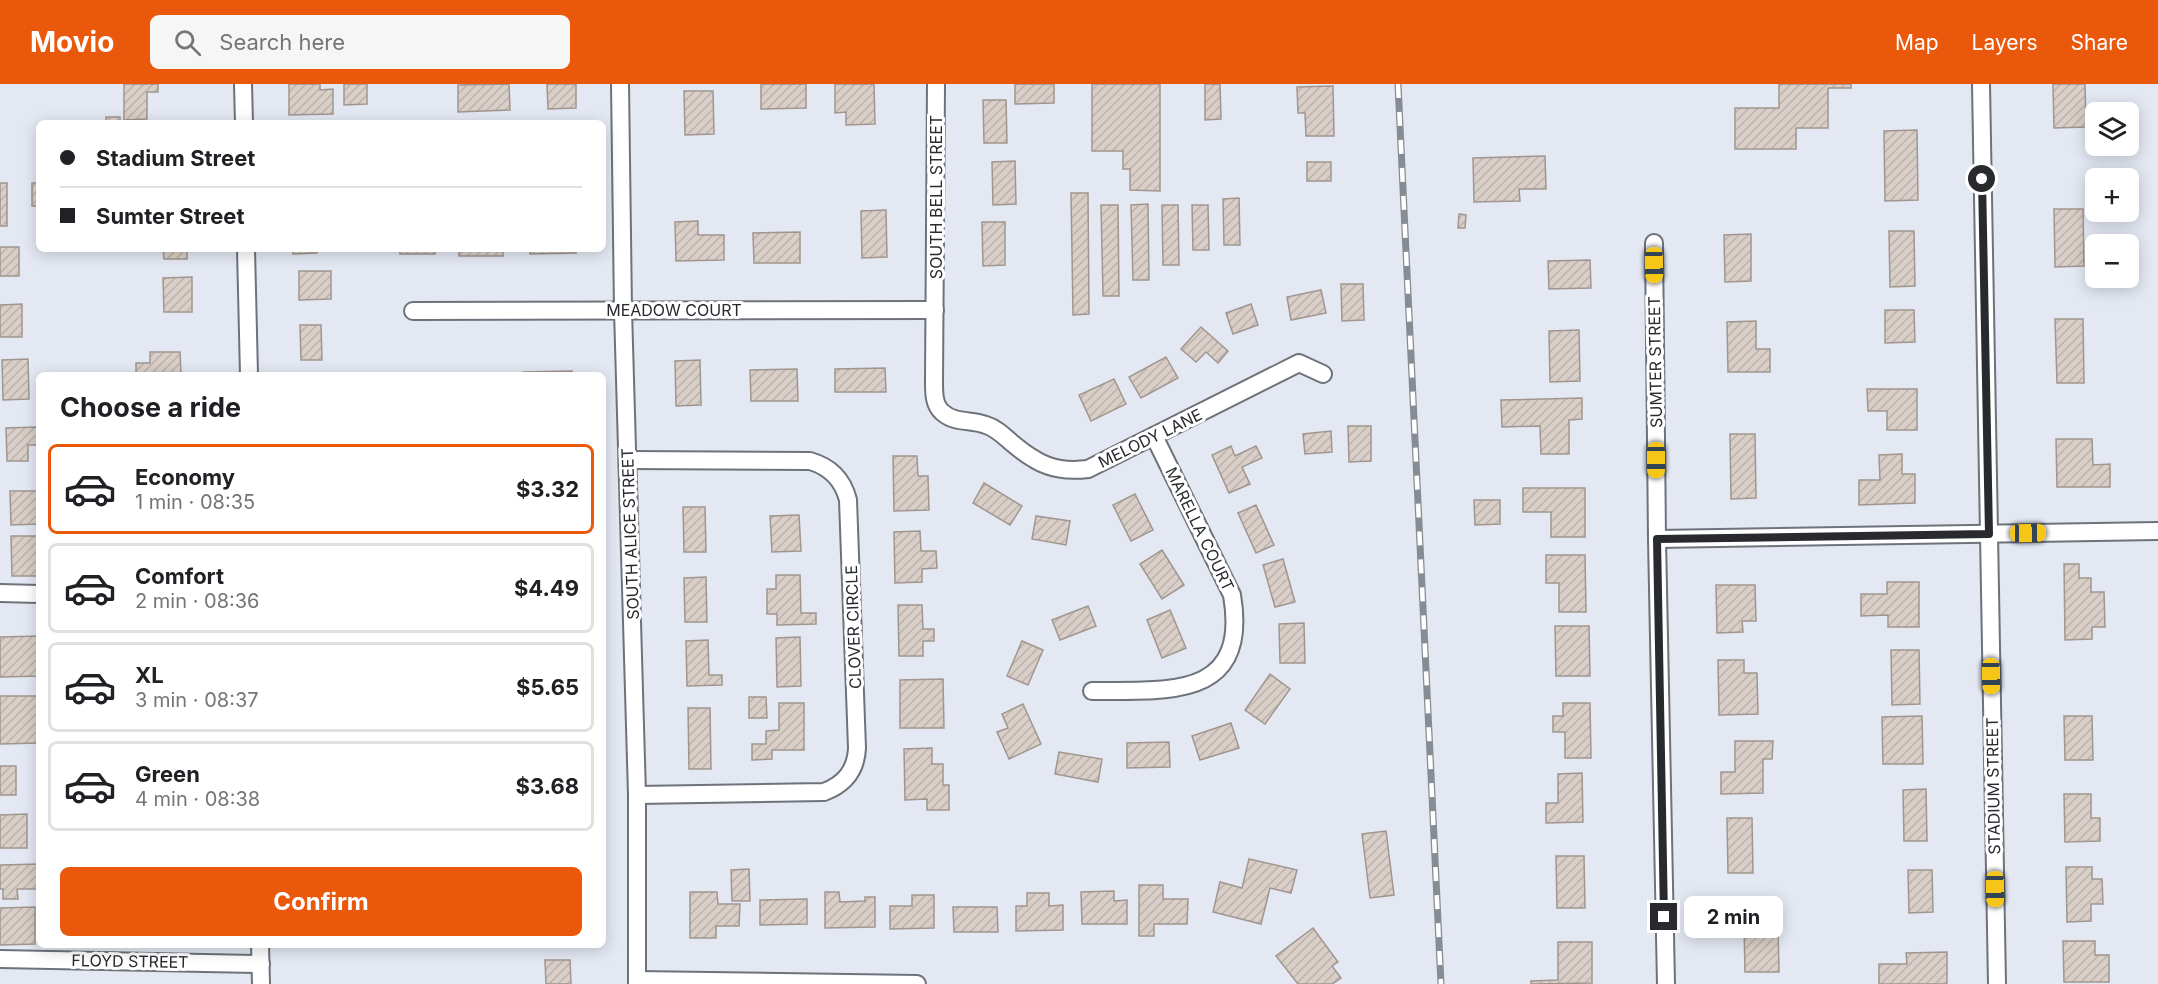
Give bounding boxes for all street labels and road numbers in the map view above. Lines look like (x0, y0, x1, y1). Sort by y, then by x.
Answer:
street label: SOUTH BELL STREET (926, 115, 946, 279)
street label: SUMTER STREET (1644, 296, 1666, 428)
street label: MEADOW COURT (606, 300, 742, 320)
street label: MELODY LANE (1095, 404, 1205, 472)
street label: SOUTH ALICE STREET (617, 448, 643, 620)
street label: MARELLA COURT (1161, 464, 1239, 594)
street label: CLOVER CIRCLE (841, 565, 865, 689)
street label: STADIUM STREET (1982, 717, 2004, 855)
street label: FLOYD STREET (71, 950, 189, 972)

